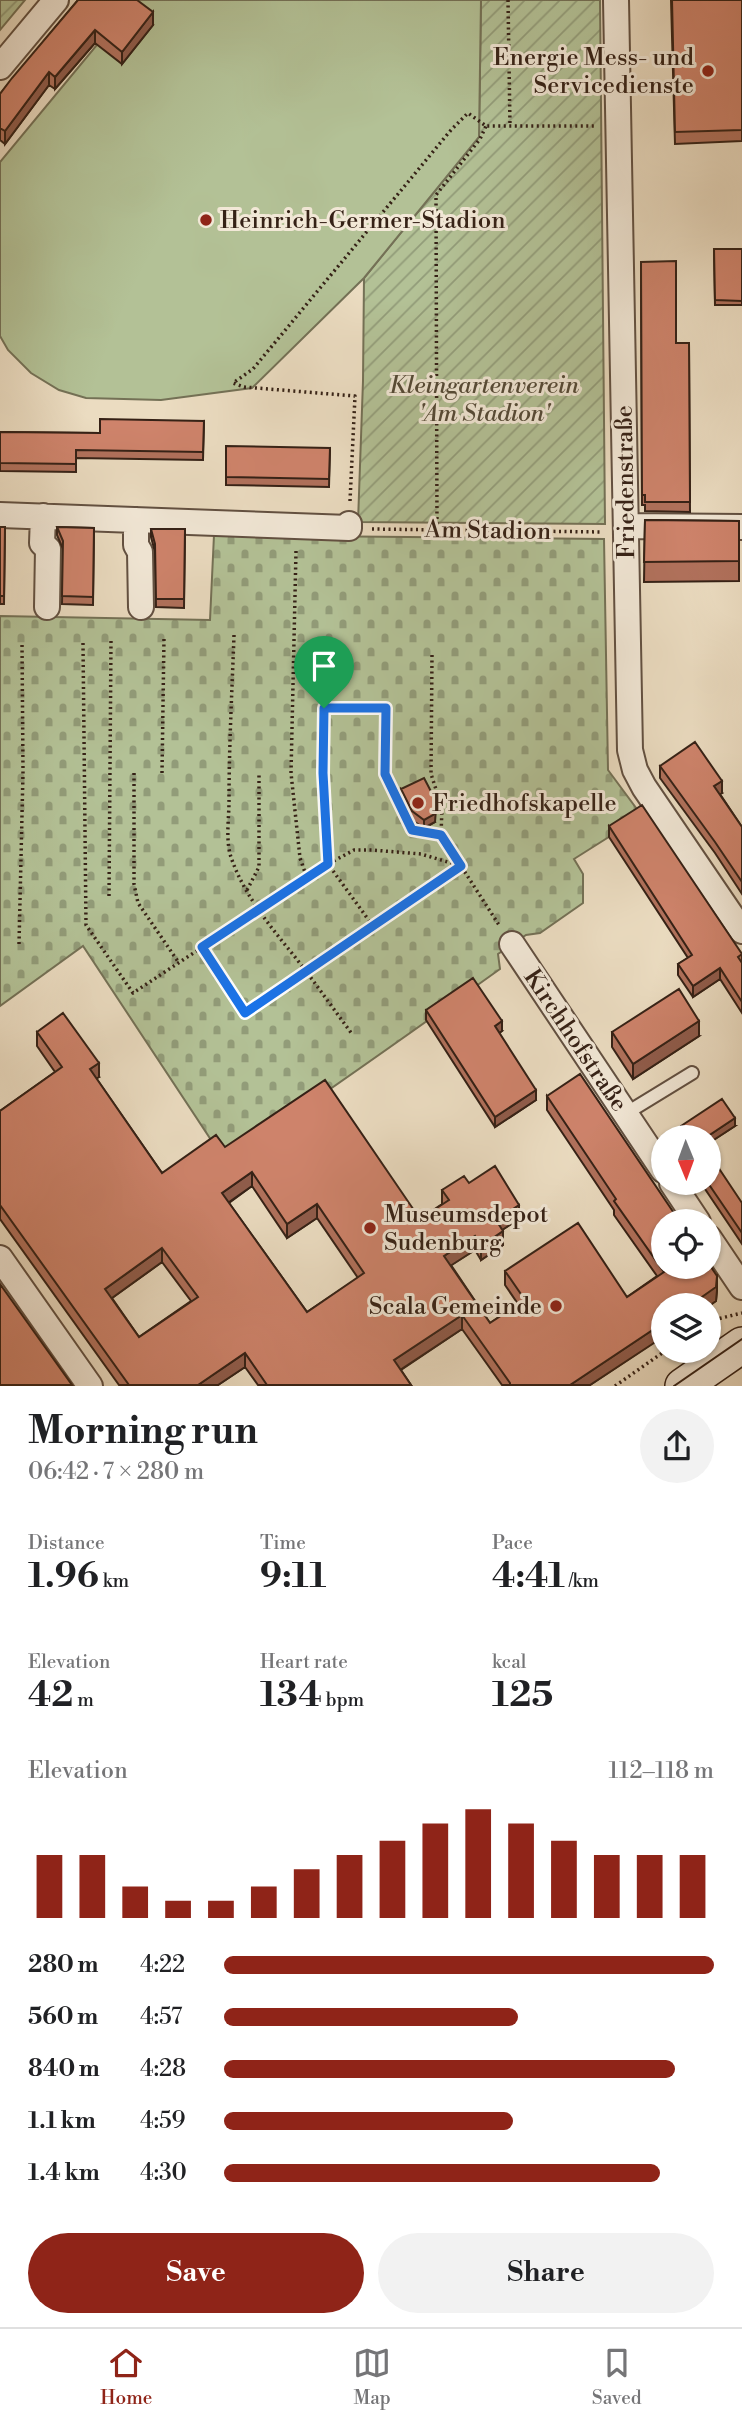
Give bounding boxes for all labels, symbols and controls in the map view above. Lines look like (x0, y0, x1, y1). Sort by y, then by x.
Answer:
place label: Energie Mess- und Servicedienste (493, 43, 694, 101)
marker: Energie Mess- und Servicedienste (700, 63, 716, 79)
place label: Heinrich-Germer-Stadion (220, 206, 506, 236)
marker: Heinrich-Germer-Stadion (198, 212, 214, 228)
park label: Kleingartenverein 'Am Stadion' (389, 371, 580, 429)
street label: Friedenstraße (610, 405, 642, 559)
street label: Am Stadion (423, 515, 552, 547)
pin (294, 636, 354, 708)
icon: arrive (305, 647, 343, 685)
place label: Friedhofskapelle (432, 789, 617, 819)
marker: Friedhofskapelle (410, 795, 426, 811)
street label: Kirchhofstraße (517, 964, 634, 1117)
north arrow (651, 1125, 721, 1195)
map controls (651, 1125, 721, 1363)
place label: Museumsdepot Sudenburg (384, 1200, 549, 1258)
button: locate (651, 1209, 721, 1279)
marker: Museumsdepot Sudenburg (362, 1220, 378, 1236)
place label: Scala Gemeinde (369, 1292, 542, 1322)
button: layers (651, 1293, 721, 1363)
marker: Scala Gemeinde (548, 1298, 564, 1314)
text: Morning run (28, 1408, 258, 1455)
button: share (640, 1409, 714, 1483)
text: 06:42 · 7 × 280 m (28, 1458, 204, 1486)
text: Distance (28, 1531, 105, 1555)
text: Time (260, 1531, 306, 1555)
text: Pace (492, 1531, 533, 1555)
text: 1.96 (28, 1555, 99, 1598)
text: 9:11 (260, 1555, 326, 1598)
text: 4:41 (492, 1555, 565, 1598)
text: km (99, 1569, 129, 1593)
text: /km (565, 1569, 599, 1593)
text: Elevation (28, 1650, 110, 1674)
text: Heart rate (260, 1650, 348, 1674)
text: kcal (492, 1650, 526, 1674)
text: 42 (28, 1674, 73, 1717)
text: 134 (260, 1674, 322, 1717)
text: 125 (492, 1674, 553, 1717)
text: m (73, 1688, 94, 1712)
text: bpm (322, 1688, 364, 1712)
text: Elevation (28, 1757, 128, 1785)
text: 112–118 m (608, 1757, 714, 1785)
text: 280 m (28, 1951, 98, 1979)
text: 4:22 (140, 1951, 185, 1979)
text: 560 m (28, 2003, 98, 2031)
text: 4:57 (140, 2003, 182, 2031)
text: 840 m (28, 2055, 100, 2083)
text: 4:28 (140, 2055, 186, 2083)
text: 1.1 km (28, 2107, 96, 2135)
text: 4:59 (140, 2107, 186, 2135)
text: 1.4 km (28, 2159, 100, 2187)
text: 4:30 (140, 2159, 187, 2187)
button: Save (28, 2233, 364, 2313)
button: Share (378, 2233, 714, 2313)
tab: Home (100, 2344, 152, 2410)
tab: Map (353, 2344, 391, 2410)
tab: Saved (592, 2344, 642, 2410)

